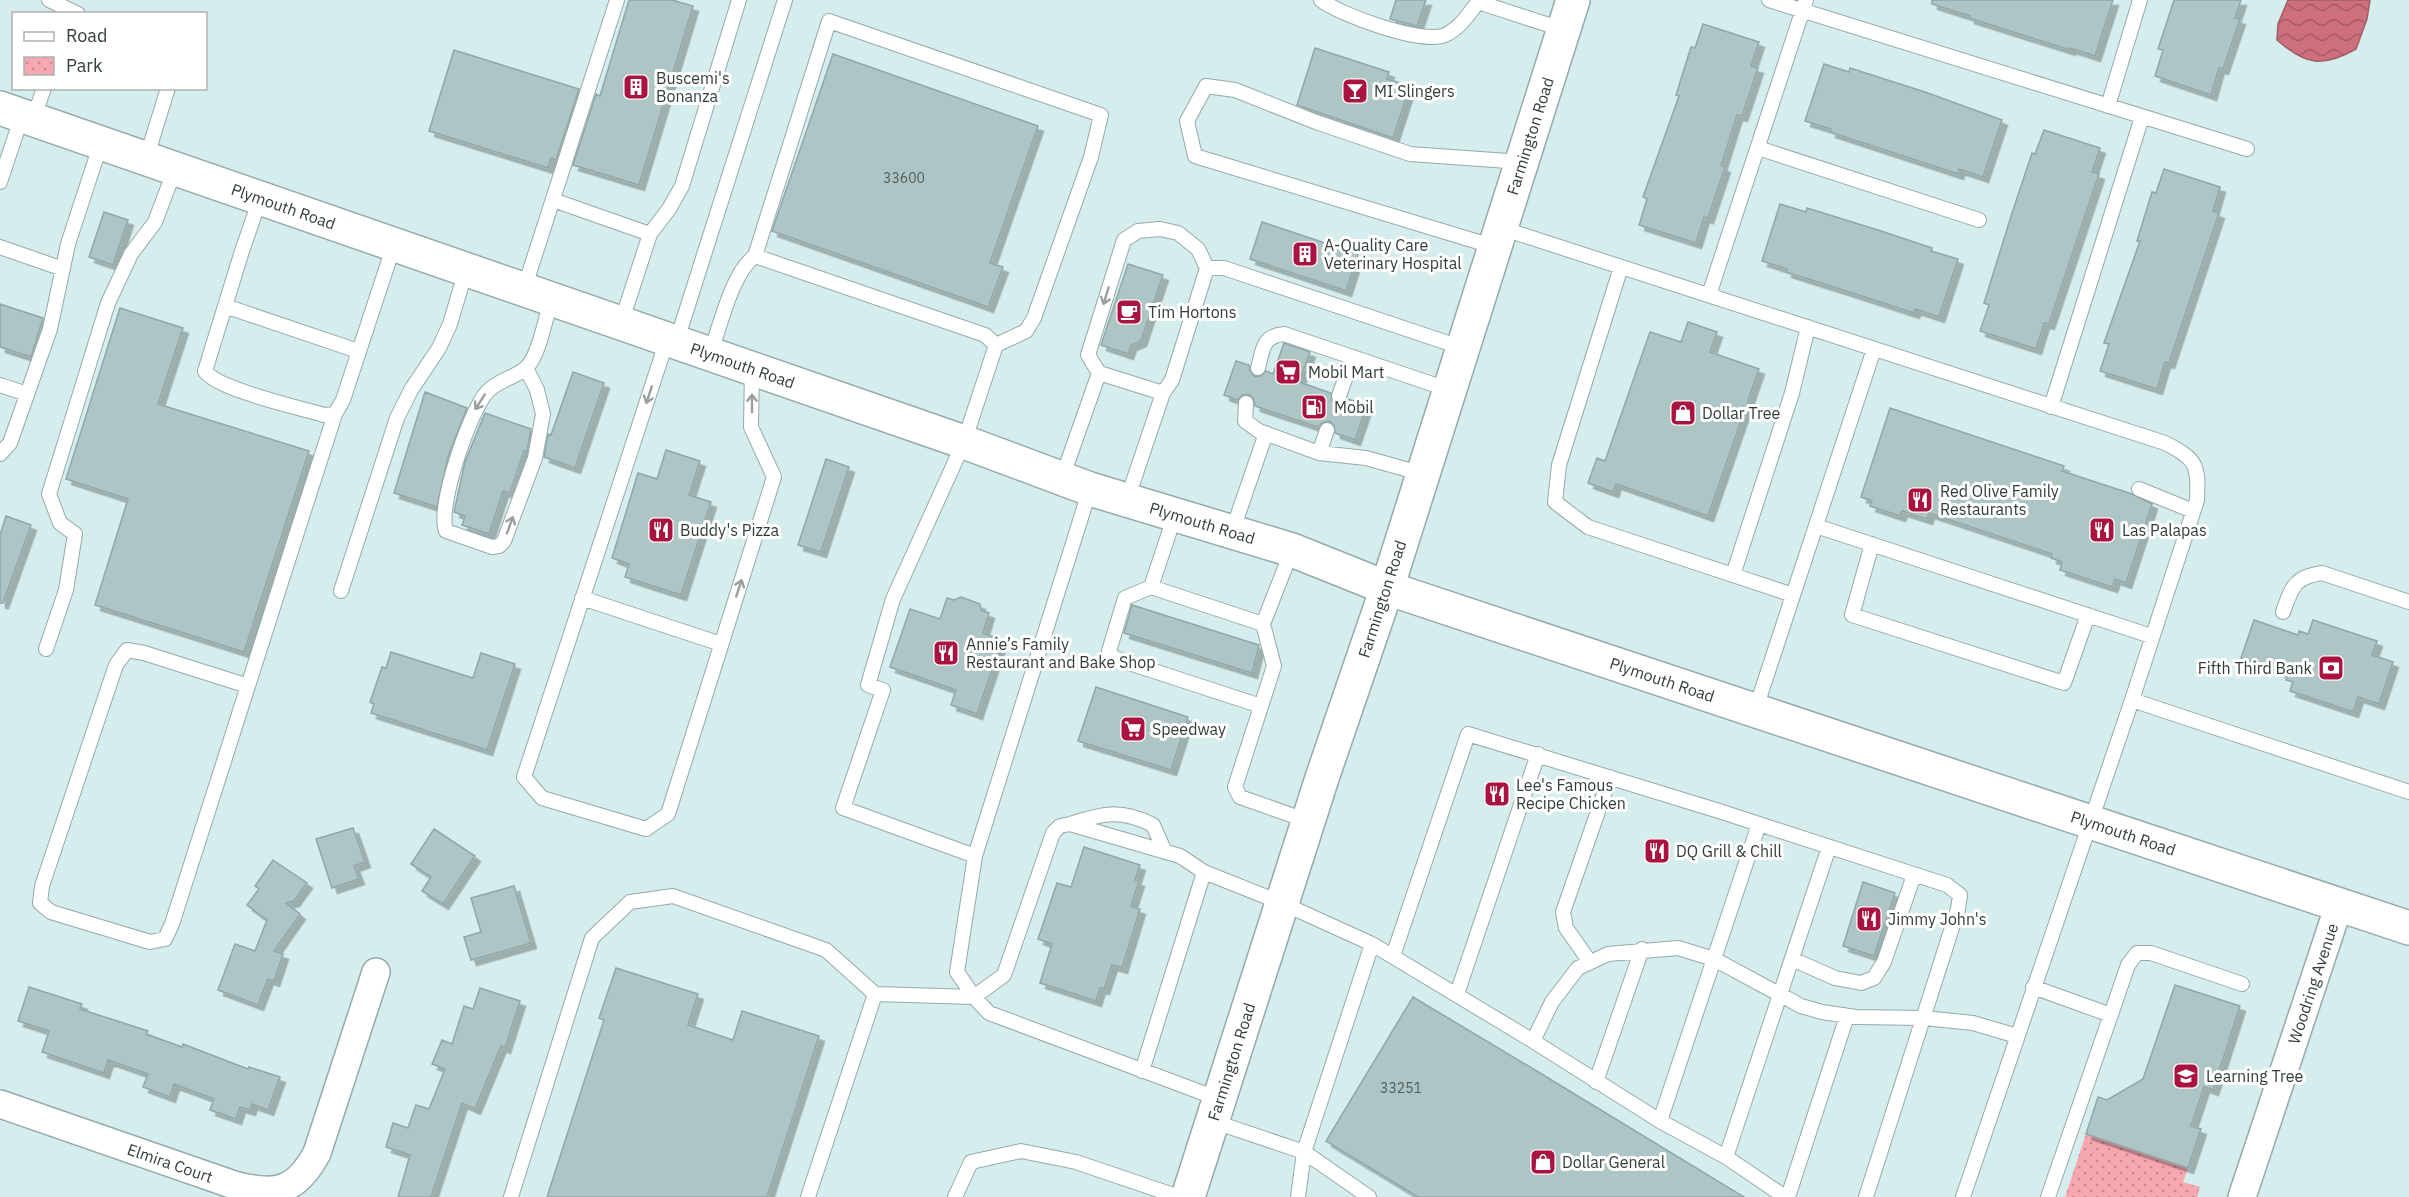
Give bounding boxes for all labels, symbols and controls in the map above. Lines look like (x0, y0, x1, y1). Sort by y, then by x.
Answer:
legend (12, 12, 207, 90)
text: Road (66, 24, 107, 47)
text: Park (66, 54, 103, 77)
place label: Buscemi's Bonanza (656, 68, 730, 106)
building icon: Buscemi's Bonanza (621, 72, 651, 102)
street label: Farmington Road (1502, 75, 1558, 197)
bar icon: MI Slingers (1340, 76, 1370, 106)
place label: MI Slingers (1374, 81, 1455, 101)
house number: 33600 (883, 169, 925, 187)
street label: Plymouth Road (229, 179, 338, 234)
place label: A-Quality Care Veterinary Hospital (1324, 235, 1462, 273)
building icon: A-Quality Care Veterinary Hospital (1290, 239, 1320, 269)
one-way arrow (1100, 286, 1111, 305)
cafe icon: Tim Hortons (1114, 297, 1144, 327)
place label: Tim Hortons (1148, 302, 1237, 322)
street label: Plymouth Road (688, 338, 798, 393)
supermarket icon: Mobil Mart (1273, 357, 1303, 387)
place label: Mobil Mart (1308, 362, 1384, 382)
one-way arrow (642, 385, 653, 404)
fuel station icon: Mobil (1299, 392, 1329, 422)
one-way arrow (474, 394, 487, 411)
one-way arrow (746, 394, 757, 414)
place label: Mobil (1334, 397, 1374, 417)
shop icon: Dollar Tree (1668, 398, 1698, 428)
place label: Dollar Tree (1702, 403, 1781, 423)
place label: Red Olive Family Restaurants (1940, 481, 2059, 519)
restaurant icon: Red Olive Family Restaurants (1905, 485, 1935, 515)
street label: Plymouth Road (1147, 498, 1257, 548)
restaurant icon: Buddy's Pizza (646, 515, 676, 545)
restaurant icon: Las Palapas (2087, 515, 2117, 545)
one-way arrow (505, 516, 516, 535)
place label: Buddy's Pizza (680, 520, 779, 540)
place label: Las Palapas (2122, 520, 2207, 540)
street label: Farmington Road (1354, 538, 1410, 660)
one-way arrow (734, 579, 745, 598)
place label: Annie’s Family Restaurant and Bake Shop (966, 634, 1156, 672)
restaurant icon: Annie’s Family Restaurant and Bake Shop (931, 638, 961, 668)
street label: Plymouth Road (1607, 653, 1717, 706)
bank icon: Fifth Third Bank (2316, 653, 2346, 683)
place label: Fifth Third Bank (2198, 658, 2313, 678)
supermarket icon: Speedway (1118, 714, 1148, 744)
place label: Speedway (1152, 719, 1226, 739)
place label: Lee's Famous Recipe Chicken (1516, 775, 1626, 813)
restaurant icon: Lee's Famous Recipe Chicken (1482, 779, 1512, 809)
street label: Plymouth Road (2068, 806, 2178, 860)
restaurant icon: DQ Grill & Chill (1642, 836, 1672, 866)
place label: DQ Grill & Chill (1676, 841, 1782, 861)
restaurant icon: Jimmy John's (1854, 904, 1884, 934)
place label: Jimmy John's (1888, 909, 1986, 929)
street label: Woodring Avenue (2284, 920, 2342, 1046)
street label: Farmington Road (1203, 1000, 1259, 1123)
school or university icon: Learning Tree (2171, 1061, 2201, 1091)
place label: Learning Tree (2206, 1066, 2303, 1086)
house number: 33251 (1380, 1079, 1422, 1097)
street label: Elmira Court (125, 1139, 216, 1187)
shop icon: Dollar General (1528, 1147, 1558, 1177)
place label: Dollar General (1562, 1152, 1665, 1172)

